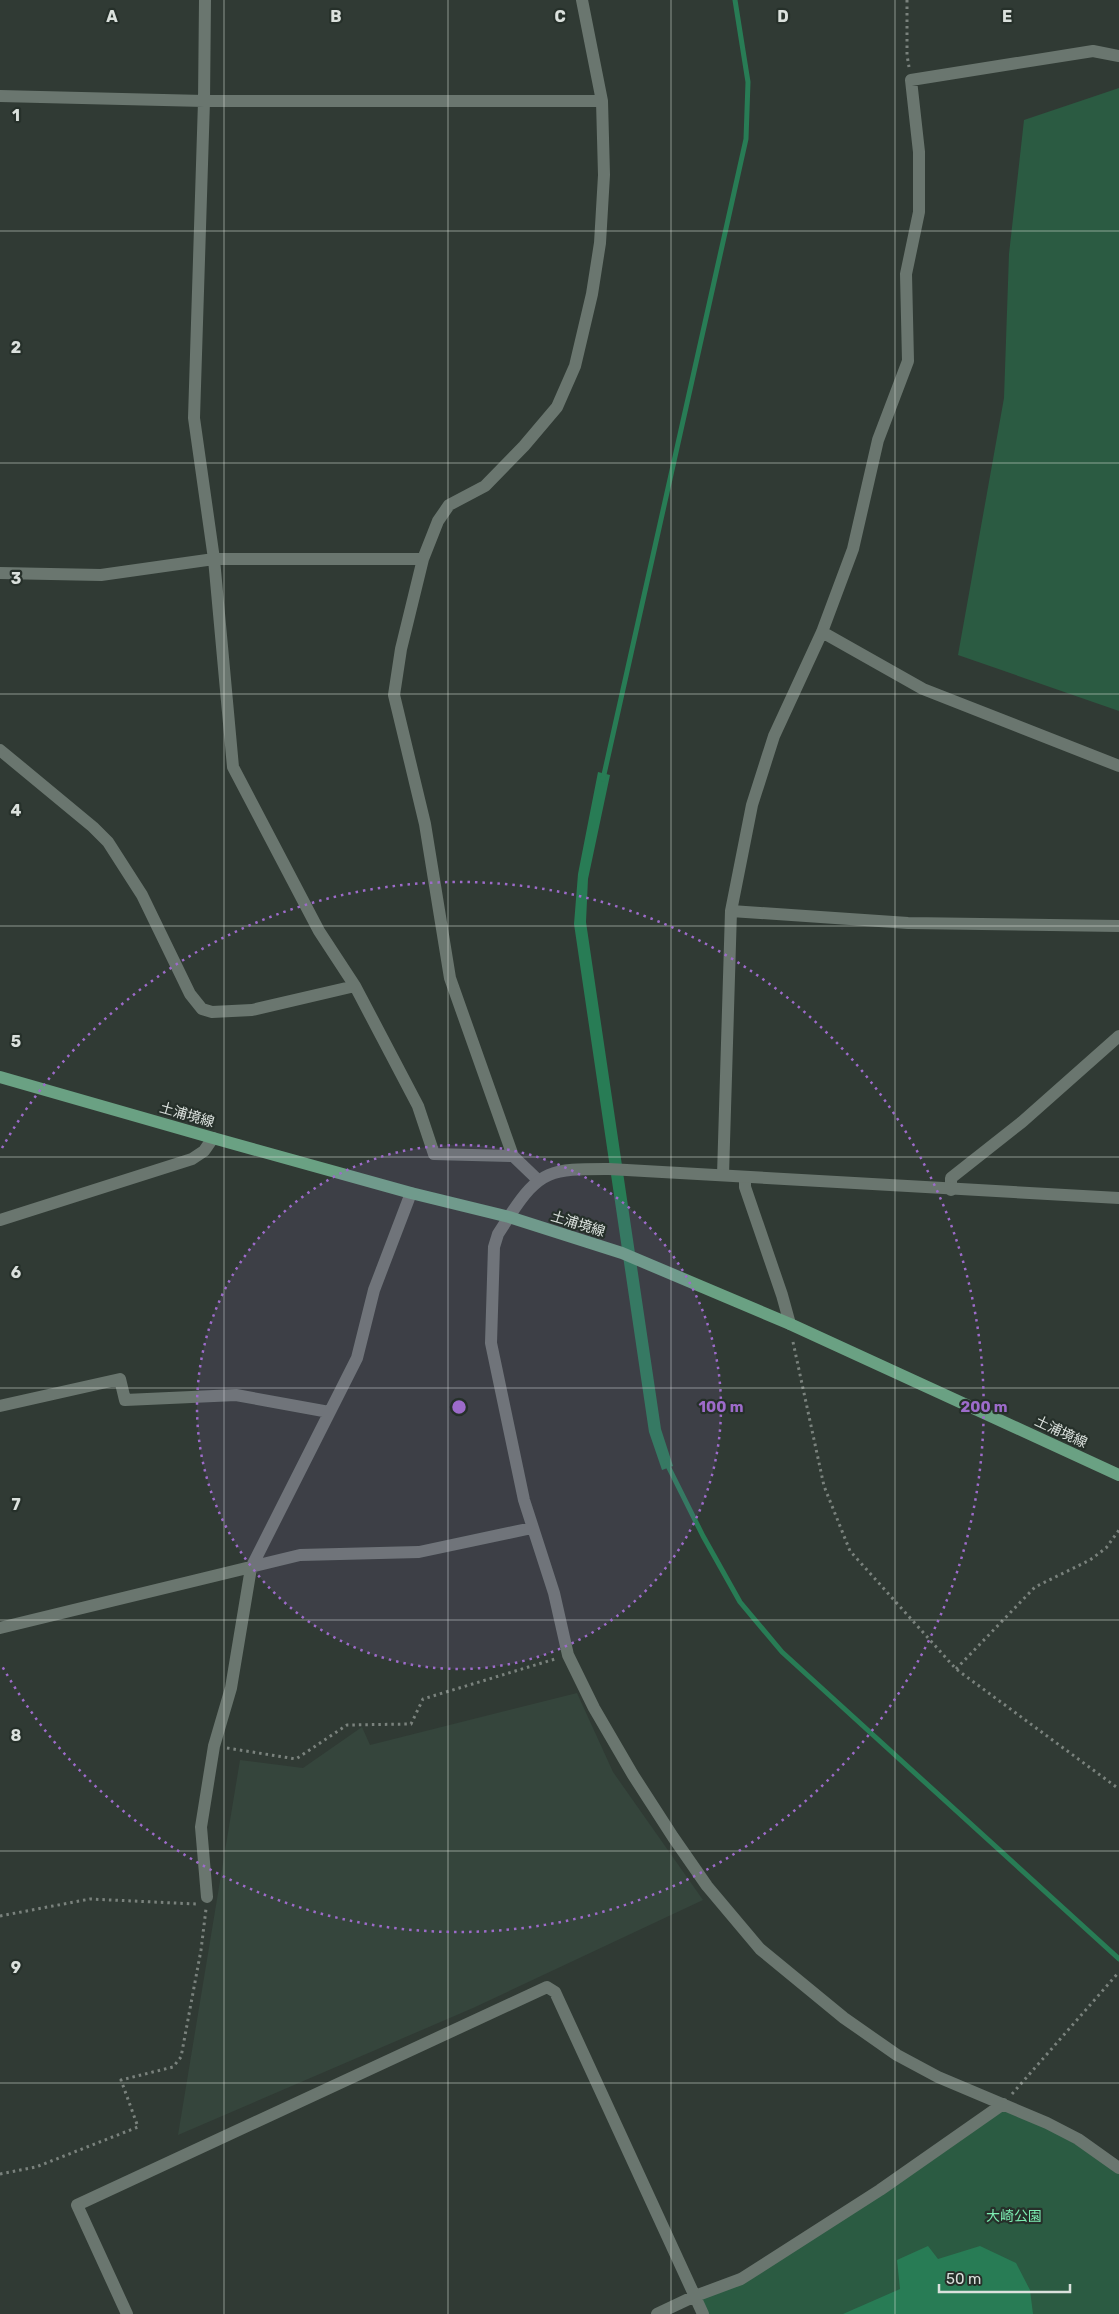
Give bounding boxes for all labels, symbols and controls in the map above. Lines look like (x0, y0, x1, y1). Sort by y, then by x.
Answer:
text: A (106, 7, 118, 26)
text: B (330, 7, 342, 26)
text: C (554, 7, 566, 26)
text: D (777, 7, 789, 26)
text: E (1002, 7, 1012, 26)
text: 1 (12, 106, 20, 125)
text: 2 (11, 338, 21, 357)
text: 3 (11, 569, 21, 588)
text: 4 (11, 801, 22, 820)
text: 5 (11, 1032, 21, 1051)
street label: 土浦境線 (158, 1099, 216, 1131)
street label: 土浦境線 (549, 1208, 607, 1240)
text: 6 (11, 1263, 21, 1282)
centre of rings (450, 1398, 468, 1416)
text: 100 m (699, 1398, 743, 1416)
text: 200 m (960, 1398, 1008, 1416)
street label: 土浦境線 (1032, 1412, 1090, 1452)
text: 7 (11, 1495, 21, 1514)
text: 8 (11, 1726, 22, 1745)
text: 9 (11, 1958, 21, 1977)
park label: 大崎公園 (986, 2208, 1042, 2225)
scale bar (939, 2262, 1070, 2294)
text: 50 m (946, 2270, 981, 2288)

